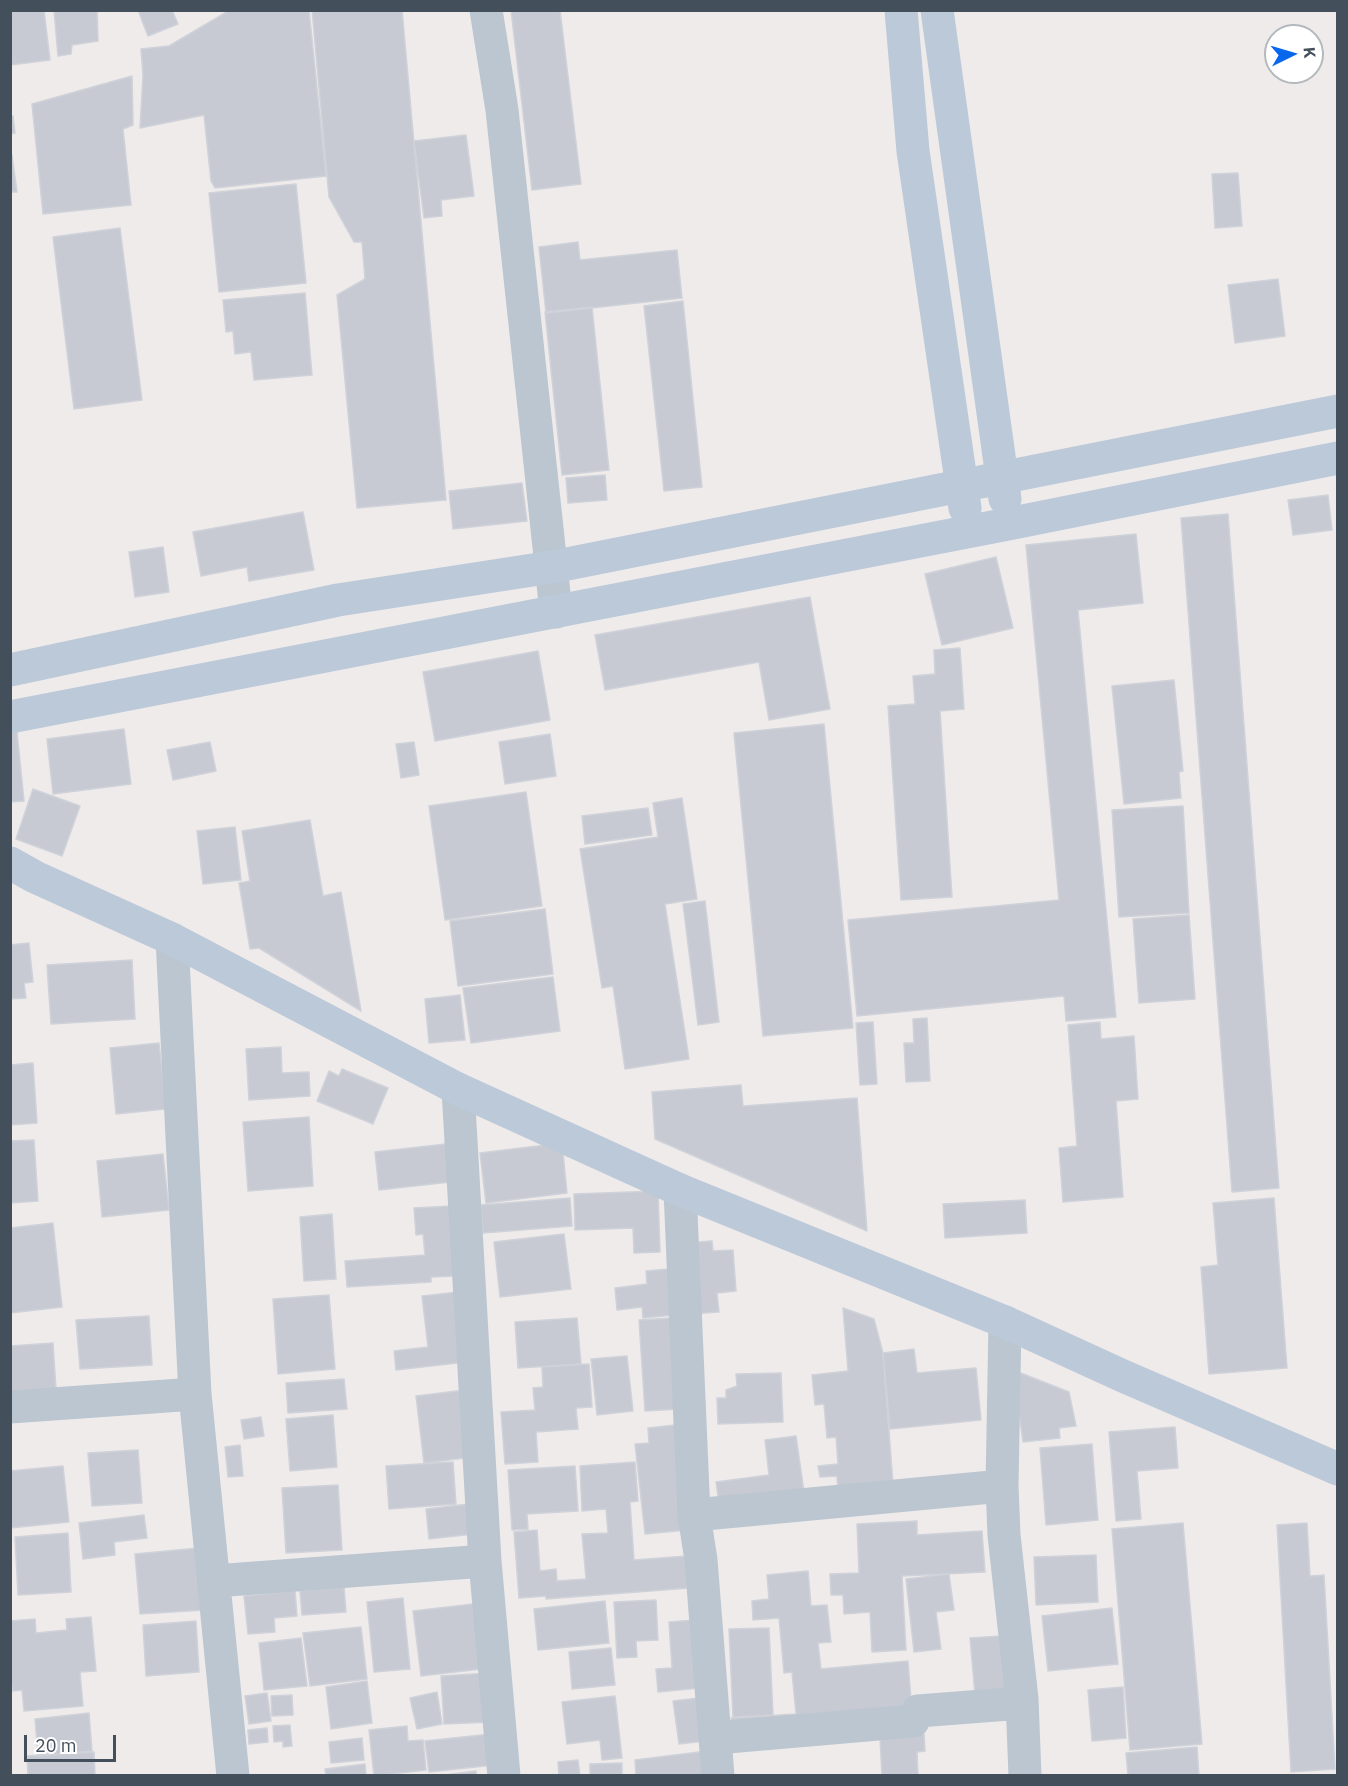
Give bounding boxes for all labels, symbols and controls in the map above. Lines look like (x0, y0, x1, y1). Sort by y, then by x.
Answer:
north arrow (1264, 24, 1324, 84)
text: K (1299, 46, 1320, 59)
scale bar (27, 1723, 118, 1761)
text: 20 m (35, 1734, 77, 1757)

